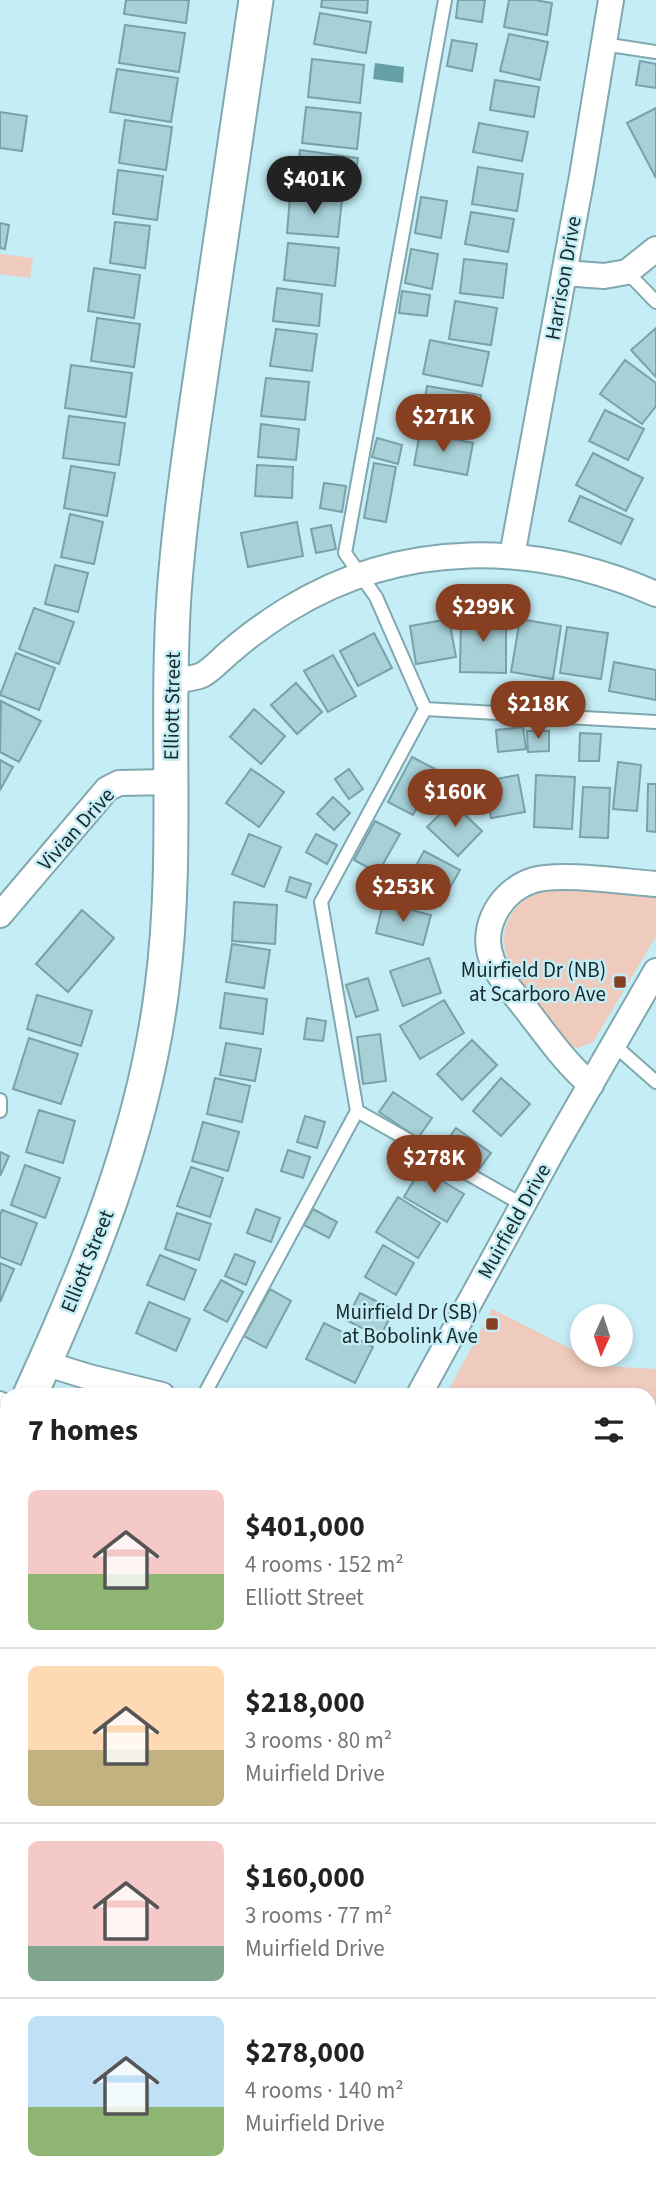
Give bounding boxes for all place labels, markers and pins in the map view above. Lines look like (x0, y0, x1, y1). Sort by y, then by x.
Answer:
pin: $401K (265, 156, 363, 216)
pin: $271K (394, 394, 492, 454)
pin: $299K (434, 584, 532, 644)
pin: $218K (489, 682, 587, 741)
pin: $160K (406, 770, 504, 829)
pin: $253K (354, 864, 452, 924)
place label: Muirfield Dr (NB) at Scarboro Ave (461, 955, 606, 1009)
marker: Muirfield Dr (NB) at Scarboro Ave (612, 974, 628, 990)
pin: $278K (385, 1136, 483, 1195)
place label: Muirfield Dr (SB) at Bobolink Ave (335, 1297, 478, 1351)
marker: Muirfield Dr (SB) at Bobolink Ave (484, 1316, 500, 1332)

